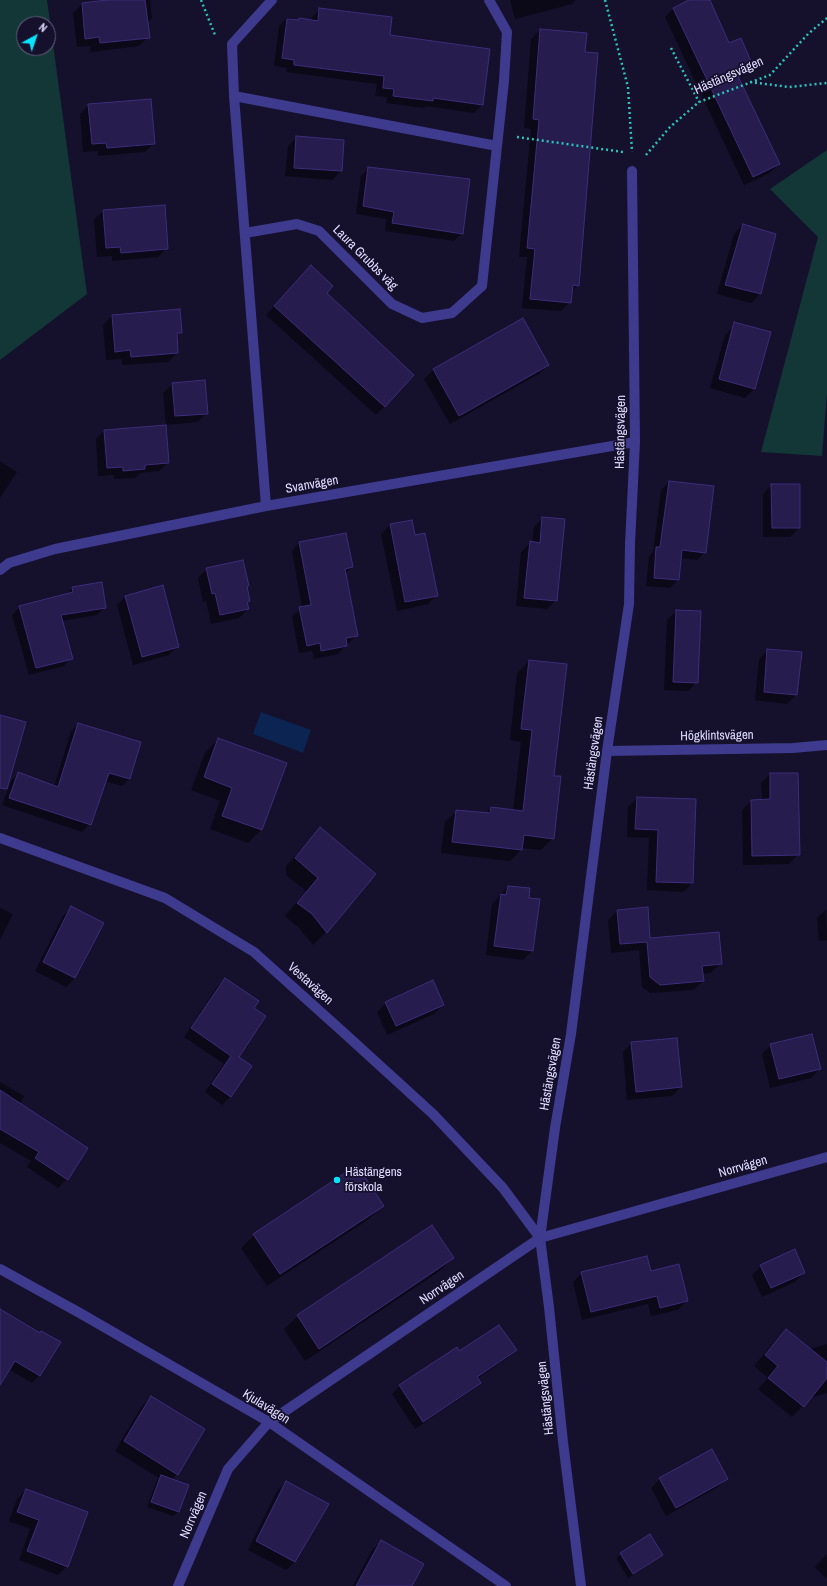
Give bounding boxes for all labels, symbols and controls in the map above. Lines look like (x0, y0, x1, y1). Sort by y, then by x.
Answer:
north arrow (16, 16, 56, 56)
text: N (36, 20, 50, 35)
street label: Hästängsvägen (692, 54, 766, 98)
street label: Laura Grubbs väg (329, 222, 401, 294)
street label: Hästängsvägen (613, 395, 629, 469)
street label: Svanvägen (284, 473, 340, 497)
street label: Hästängsvägen (581, 715, 607, 791)
street label: Högklintsvägen (680, 728, 754, 744)
street label: Vestavägen (284, 960, 336, 1008)
street label: Hästängsvägen (537, 1036, 565, 1112)
street label: Norrvägen (717, 1153, 769, 1181)
place label: Hästängens förskola (345, 1165, 402, 1196)
marker: Hästängens förskola (332, 1175, 342, 1185)
street label: Norrvägen (417, 1268, 467, 1308)
street label: Hästängsvägen (534, 1360, 558, 1436)
street label: Kjulavägen (240, 1386, 292, 1428)
street label: Norrvägen (177, 1489, 211, 1541)

